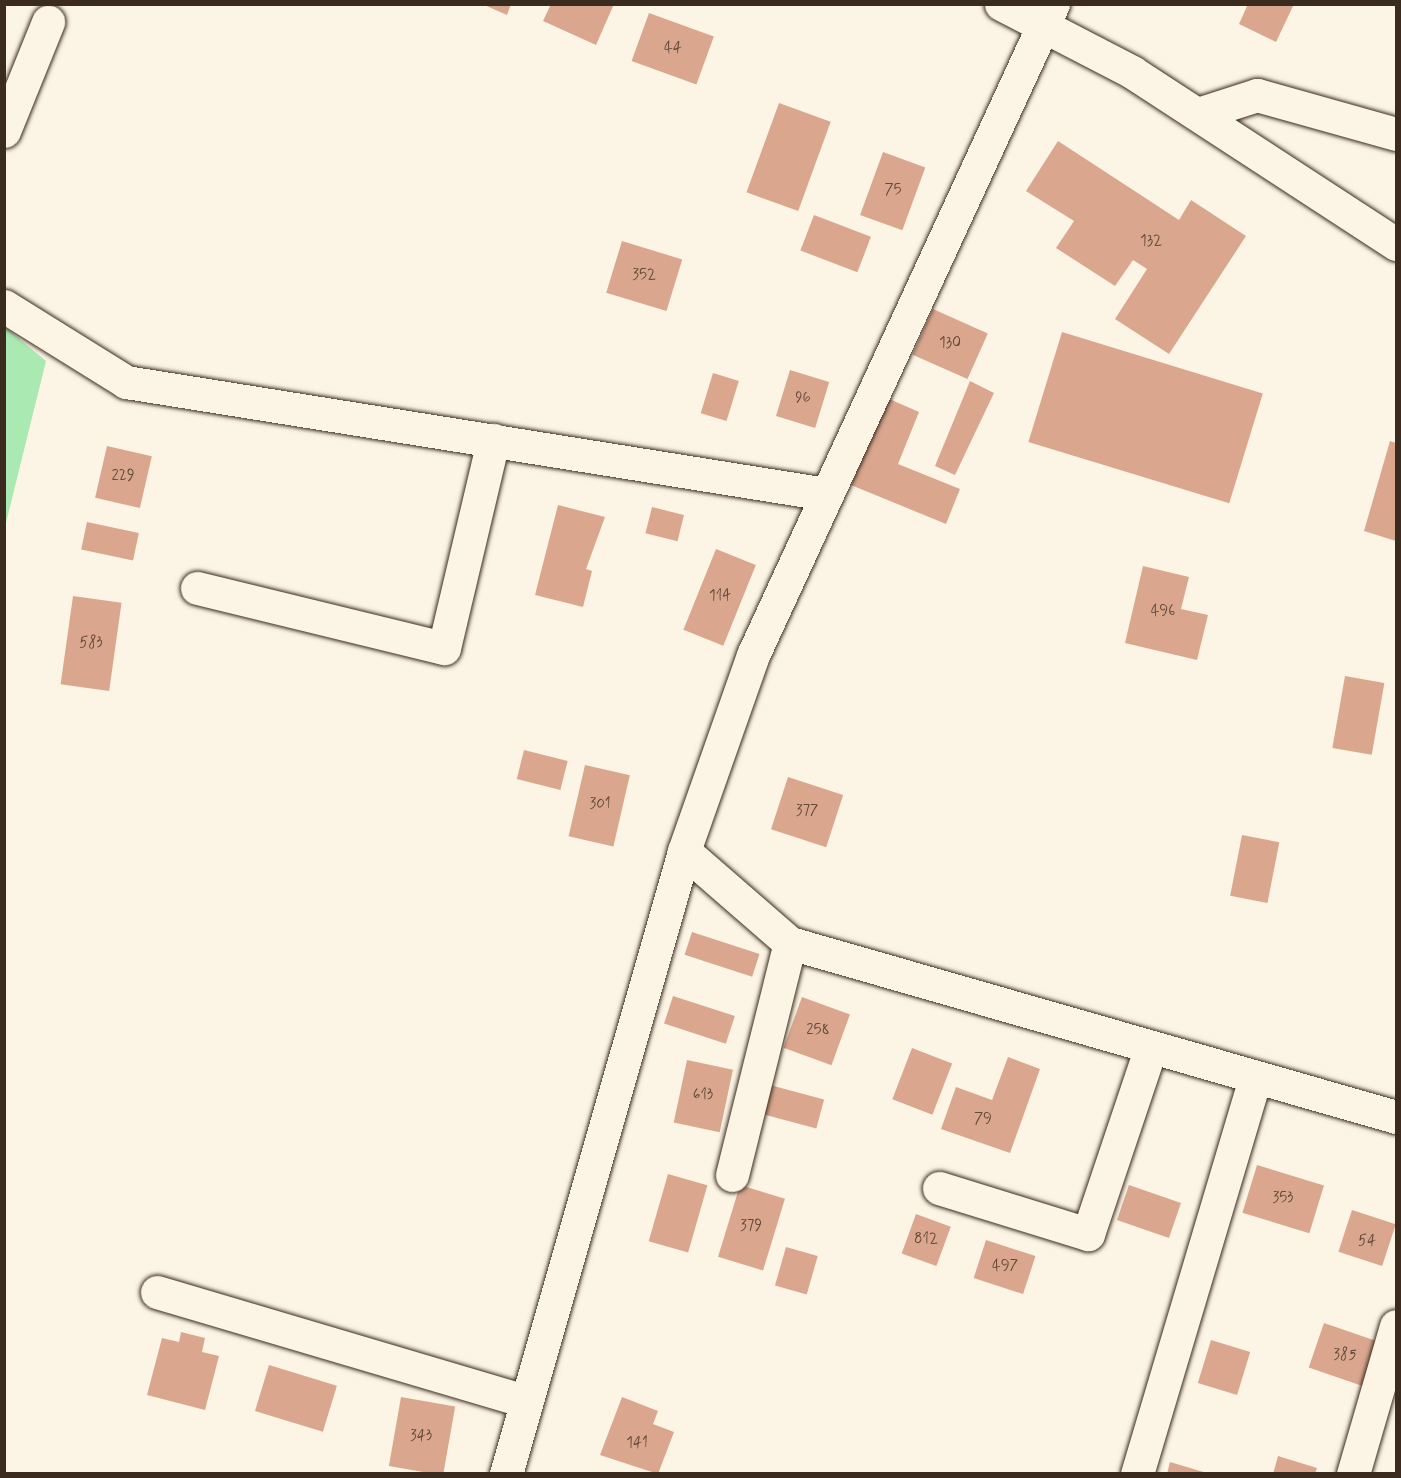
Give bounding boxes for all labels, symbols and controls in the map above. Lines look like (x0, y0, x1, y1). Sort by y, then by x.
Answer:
house number: 44 (664, 40, 682, 58)
house number: 75 (884, 182, 902, 200)
house number: 132 (1140, 233, 1162, 251)
house number: 352 (632, 267, 656, 285)
house number: 130 (939, 335, 961, 353)
house number: 96 (795, 390, 811, 408)
house number: 229 (111, 468, 135, 486)
house number: 114 (709, 588, 731, 606)
house number: 496 (1151, 603, 1175, 621)
house number: 583 (79, 635, 103, 653)
house number: 301 (589, 796, 611, 814)
house number: 377 (796, 803, 818, 821)
house number: 258 (806, 1022, 830, 1040)
house number: 613 (693, 1087, 713, 1105)
house number: 79 (974, 1111, 992, 1129)
house number: 353 (1273, 1190, 1293, 1208)
house number: 379 (740, 1218, 762, 1236)
house number: 812 (914, 1231, 938, 1249)
house number: 54 (1358, 1233, 1376, 1251)
house number: 497 (992, 1258, 1018, 1276)
house number: 385 (1333, 1347, 1357, 1365)
house number: 343 (410, 1428, 432, 1446)
house number: 141 (626, 1435, 648, 1453)

